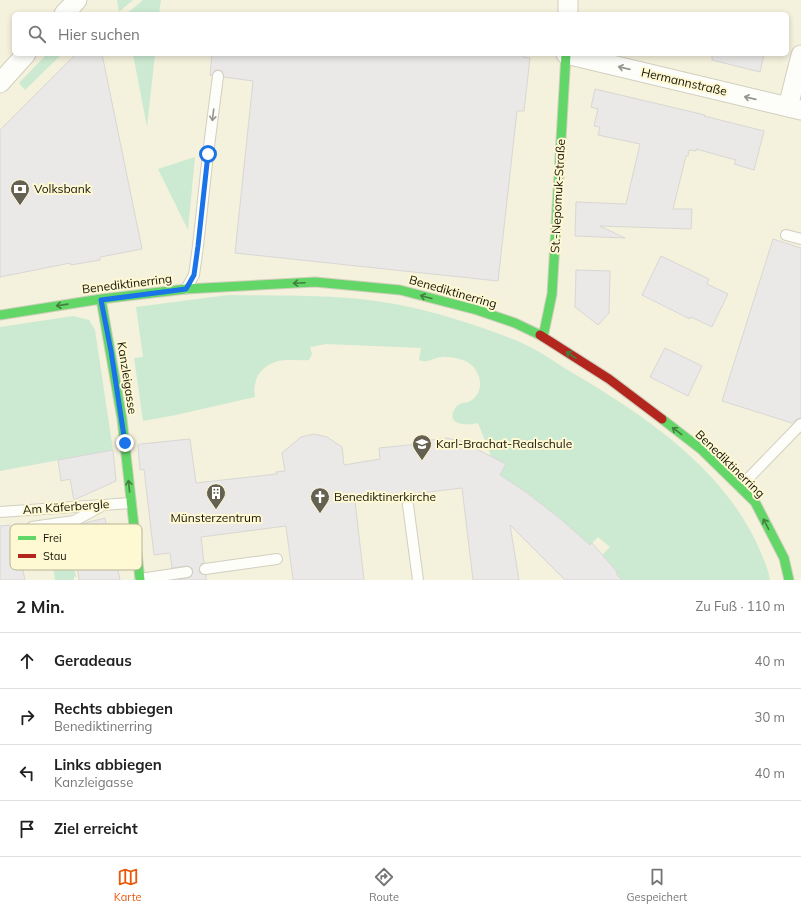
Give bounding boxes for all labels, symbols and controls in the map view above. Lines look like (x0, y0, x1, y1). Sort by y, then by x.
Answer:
search box (12, 12, 789, 56)
icon: search (26, 23, 48, 45)
text: Hier suchen (58, 25, 140, 44)
one-way arrow (617, 63, 630, 71)
street label: Hermannstraße (640, 64, 728, 99)
one-way arrow (744, 93, 757, 101)
one-way arrow (209, 108, 217, 121)
street label: St.-Nepomuk-Straße (547, 139, 568, 253)
route start (199, 145, 217, 163)
bank icon: Volksbank (9, 178, 31, 206)
place label: Volksbank (34, 181, 92, 196)
street label: Benediktinerring (81, 271, 173, 296)
street label: Benediktinerring (407, 272, 499, 311)
one-way arrow (293, 279, 306, 287)
one-way arrow (420, 292, 433, 300)
one-way arrow (56, 301, 69, 309)
street label: Kanzleigasse (114, 341, 141, 415)
one-way arrow (566, 351, 577, 359)
one-way arrow (672, 427, 683, 435)
street label: Benediktinerring (692, 427, 768, 501)
school or university icon: Karl-Brachat-Realschule (411, 433, 433, 461)
route end (116, 434, 134, 452)
place label: Karl-Brachat-Realschule (436, 436, 572, 451)
one-way arrow (126, 480, 133, 493)
building icon: Münsterzentrum (205, 482, 227, 510)
church icon: Benediktinerkirche (309, 486, 331, 514)
place label: Benediktinerkirche (334, 489, 436, 504)
street label: Am Käferbergle (22, 496, 110, 517)
place label: Münsterzentrum (171, 510, 261, 525)
one-way arrow (762, 518, 769, 530)
legend (10, 524, 142, 570)
text: Frei (43, 531, 62, 545)
text: Stau (43, 549, 67, 563)
text: 2 Min. (16, 596, 65, 617)
text: Zu Fuß · 110 m (696, 598, 785, 614)
icon: ahead (16, 650, 38, 672)
text: Geradeaus (54, 651, 132, 670)
text: 40 m (755, 653, 785, 669)
text: Rechts abbiegen (54, 699, 173, 718)
icon: right (16, 706, 38, 728)
text: 30 m (755, 709, 785, 725)
text: Benediktinerring (54, 718, 152, 734)
text: Links abbiegen (54, 755, 162, 774)
icon: left (16, 762, 38, 784)
text: 40 m (755, 765, 785, 781)
text: Kanzleigasse (54, 774, 133, 790)
icon: arrive (16, 818, 38, 840)
text: Ziel erreicht (54, 819, 138, 838)
tab: Karte (114, 866, 141, 904)
tab: Route (369, 866, 399, 904)
tab: Gespeichert (626, 866, 687, 904)

